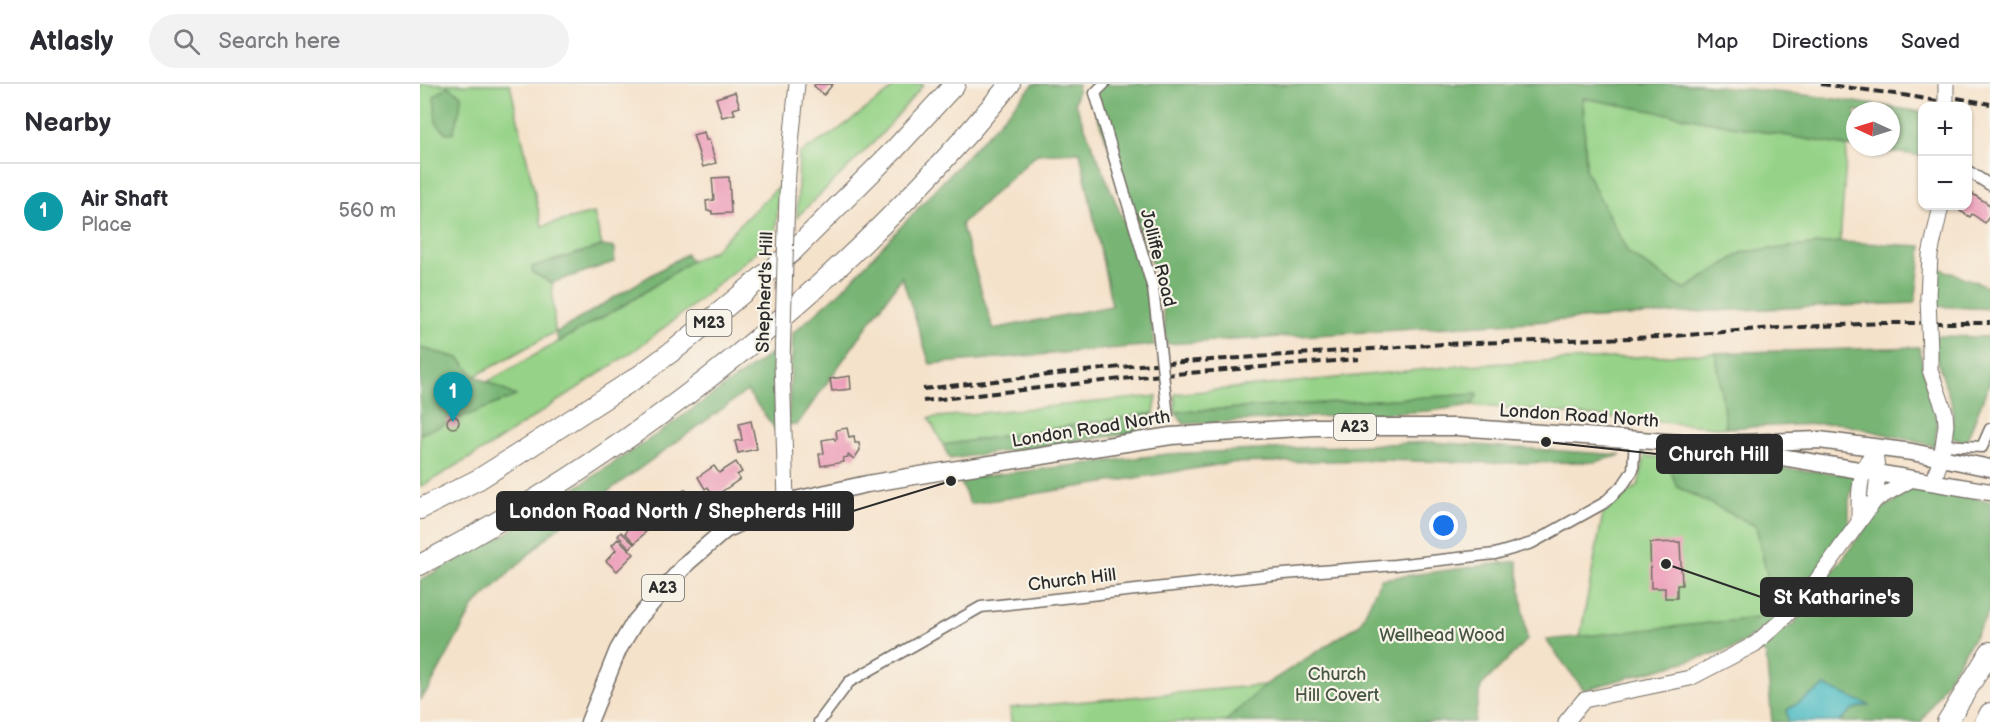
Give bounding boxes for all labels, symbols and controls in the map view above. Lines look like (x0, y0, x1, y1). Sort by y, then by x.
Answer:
search box (149, 14, 569, 68)
text: Atlasly (30, 25, 113, 58)
icon: search (170, 25, 203, 58)
text: Search here (218, 28, 340, 55)
text: Map (1696, 29, 1739, 54)
text: Directions (1772, 29, 1868, 54)
text: Saved (1901, 29, 1960, 54)
north arrow (1846, 102, 1900, 156)
map controls (1918, 102, 1972, 210)
button: + (1918, 102, 1972, 156)
text: Nearby (24, 108, 111, 139)
button: − (1918, 156, 1972, 210)
text: Air Shaft (81, 186, 168, 213)
text: 1 (39, 199, 48, 223)
text: 560 m (339, 199, 396, 223)
street label: Jolliffe Road (1136, 207, 1180, 309)
text: Place (81, 213, 132, 237)
street label: Shepherd's Hill (752, 231, 778, 353)
road number: M23 (686, 310, 732, 336)
pin: 1 (434, 372, 472, 422)
street label: London Road North (1498, 400, 1660, 432)
street label: London Road North (1010, 406, 1172, 452)
road number: A23 (1334, 414, 1376, 440)
callout: Church Hill (1657, 435, 1782, 473)
text: Church Hill (1669, 443, 1769, 467)
callout: London Road North / Shepherds Hill (497, 492, 853, 530)
text: London Road North / Shepherds Hill (509, 500, 841, 524)
your location (1429, 511, 1458, 540)
street label: Church Hill (1027, 564, 1117, 596)
road number: A23 (642, 575, 684, 601)
callout: St Katharine's (1761, 578, 1912, 616)
text: St Katharine's (1774, 586, 1900, 610)
park label: Wellhead Wood (1379, 625, 1505, 646)
park label: Church Hill Covert (1295, 664, 1380, 706)

